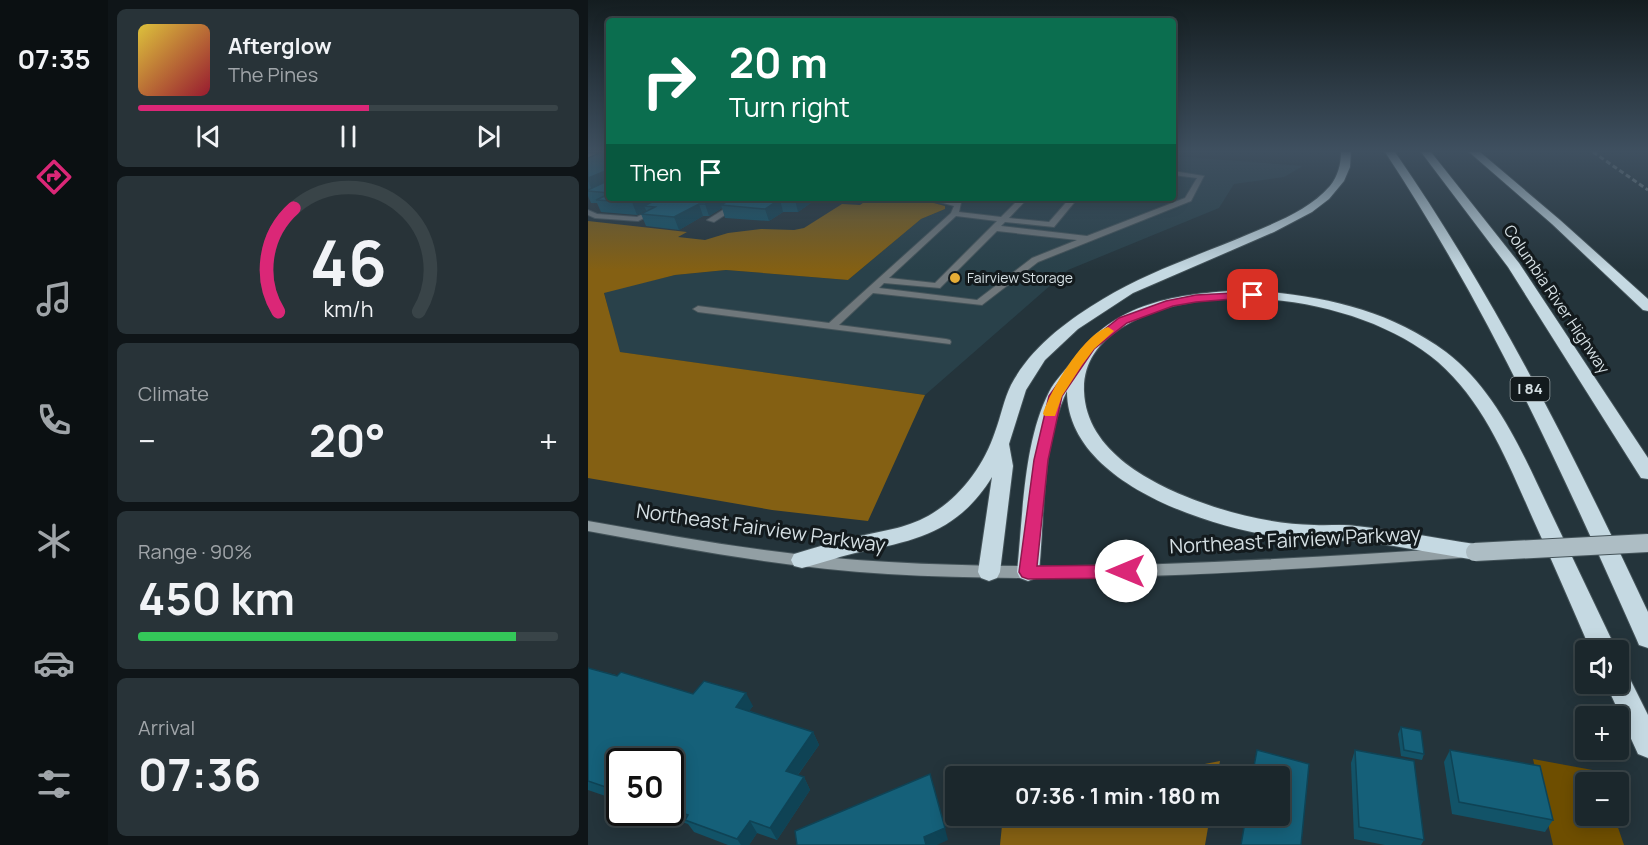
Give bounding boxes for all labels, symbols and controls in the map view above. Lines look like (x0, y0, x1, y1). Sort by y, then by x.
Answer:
text: Afterglow (228, 31, 332, 61)
text: 20 m (729, 33, 828, 91)
text: 07:35 (18, 40, 90, 77)
icon: right (630, 42, 708, 120)
text: The Pines (228, 61, 318, 88)
text: Turn right (729, 88, 850, 125)
icon: previous (192, 120, 225, 153)
icon: pause (332, 120, 365, 153)
icon: next (472, 120, 505, 153)
icon: directions (33, 156, 75, 198)
icon: arrive (694, 156, 727, 189)
text: Then (630, 158, 682, 188)
text: 46 (310, 219, 386, 305)
street label: Columbia River Highway (1499, 220, 1615, 378)
place label: Fairview Storage (967, 268, 1073, 287)
pin (1227, 269, 1278, 320)
marker: Fairview Storage (948, 271, 962, 285)
icon: music (33, 278, 75, 320)
icon: arrive (1236, 278, 1269, 311)
text: km/h (323, 295, 373, 324)
road number: I 84 (1510, 377, 1550, 401)
text: Climate (138, 380, 209, 407)
icon: phone (33, 399, 75, 441)
text: 20° (309, 409, 386, 471)
text: − (138, 418, 156, 463)
text: + (539, 418, 558, 463)
street label: Northeast Fairview Parkway (635, 497, 888, 558)
street label: Northeast Fairview Parkway (1169, 519, 1422, 560)
icon: climate (33, 520, 75, 562)
text: Range · 90% (138, 538, 252, 565)
position arrow (1094, 539, 1158, 603)
text: 450 km (138, 567, 295, 629)
map controls (1575, 640, 1629, 826)
button: sound (1575, 640, 1629, 694)
icon: car (33, 642, 75, 684)
button: + (1575, 706, 1629, 760)
text: Arrival (138, 714, 195, 741)
text: 07:36 (138, 743, 261, 805)
speed limit sign: 50 (606, 748, 684, 826)
icon: filters (33, 763, 75, 805)
button: − (1575, 772, 1629, 826)
text: 07:36 · 1 min · 180 m (1015, 781, 1220, 811)

